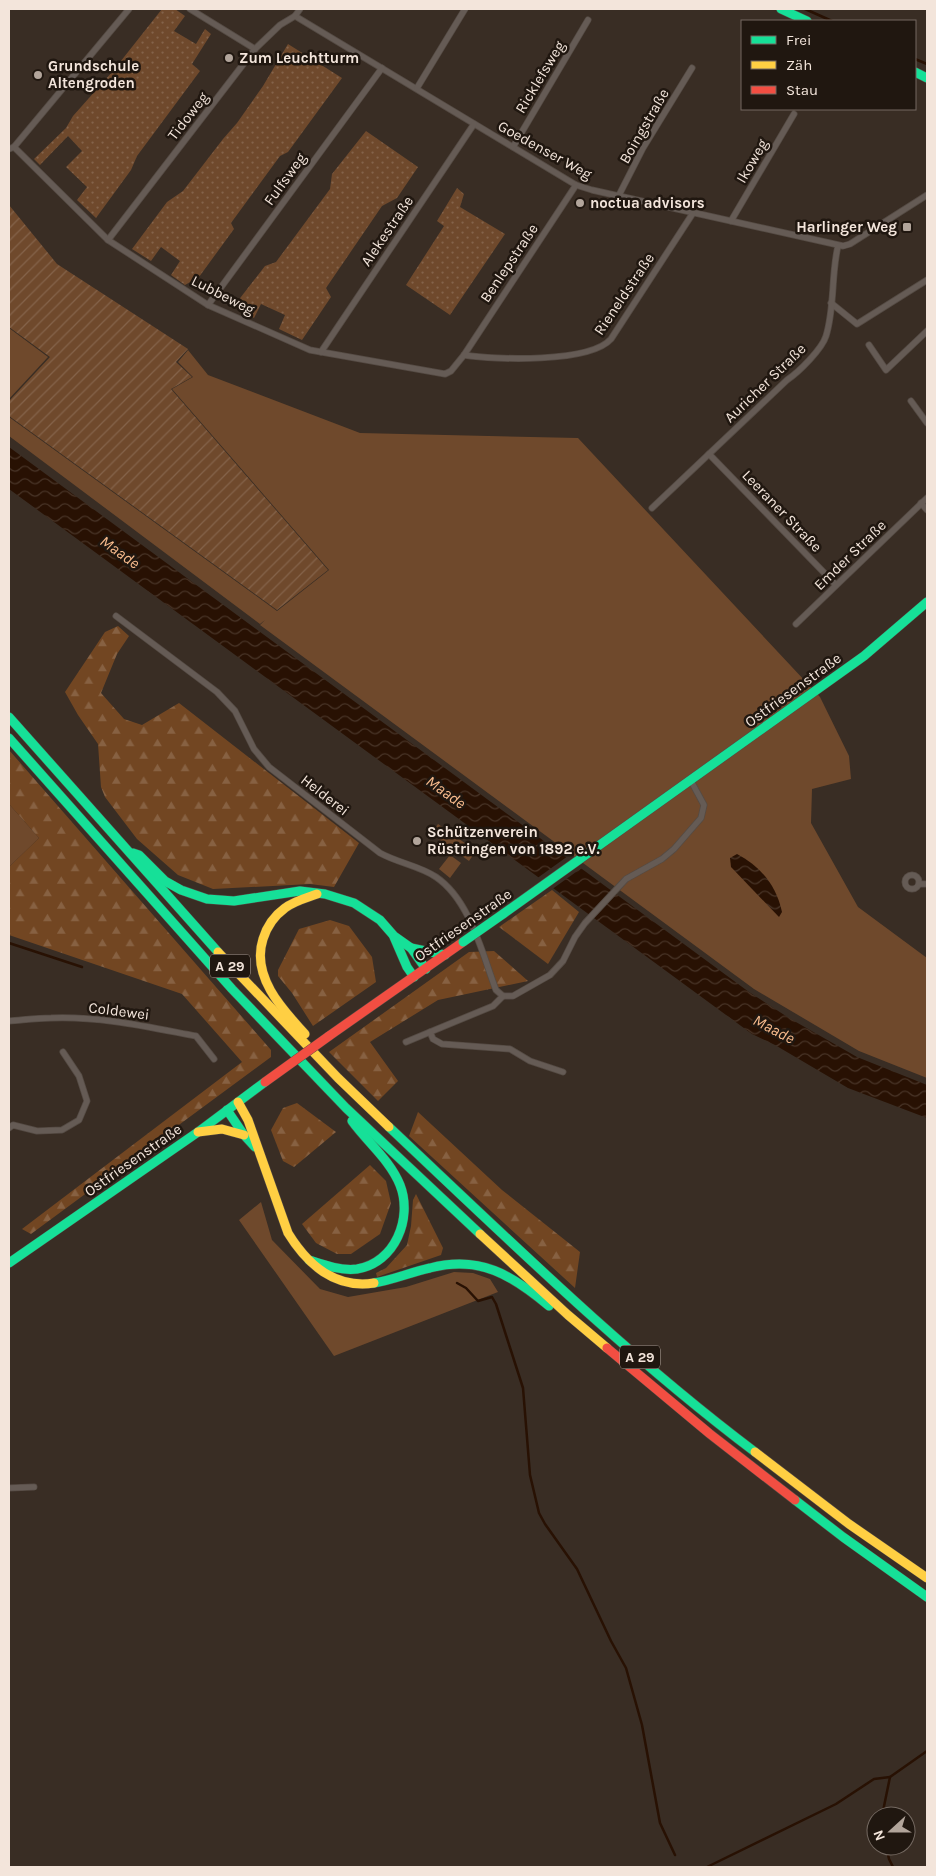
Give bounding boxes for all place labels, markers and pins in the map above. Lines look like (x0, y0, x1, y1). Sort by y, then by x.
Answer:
place label: Zum Leuchtturm (239, 49, 359, 67)
marker: Zum Leuchtturm (223, 52, 235, 64)
place label: Grundschule Altengroden (48, 57, 139, 92)
marker: Grundschule Altengroden (32, 69, 44, 81)
place label: noctua advisors (590, 194, 705, 212)
marker: noctua advisors (574, 197, 586, 209)
place label: Harlinger Weg (796, 218, 897, 236)
marker: Harlinger Weg (901, 221, 913, 233)
place label: Schützenverein Rüstringen von 1892 e.V. (427, 823, 600, 858)
marker: Schützenverein Rüstringen von 1892 e.V. (411, 835, 423, 847)

